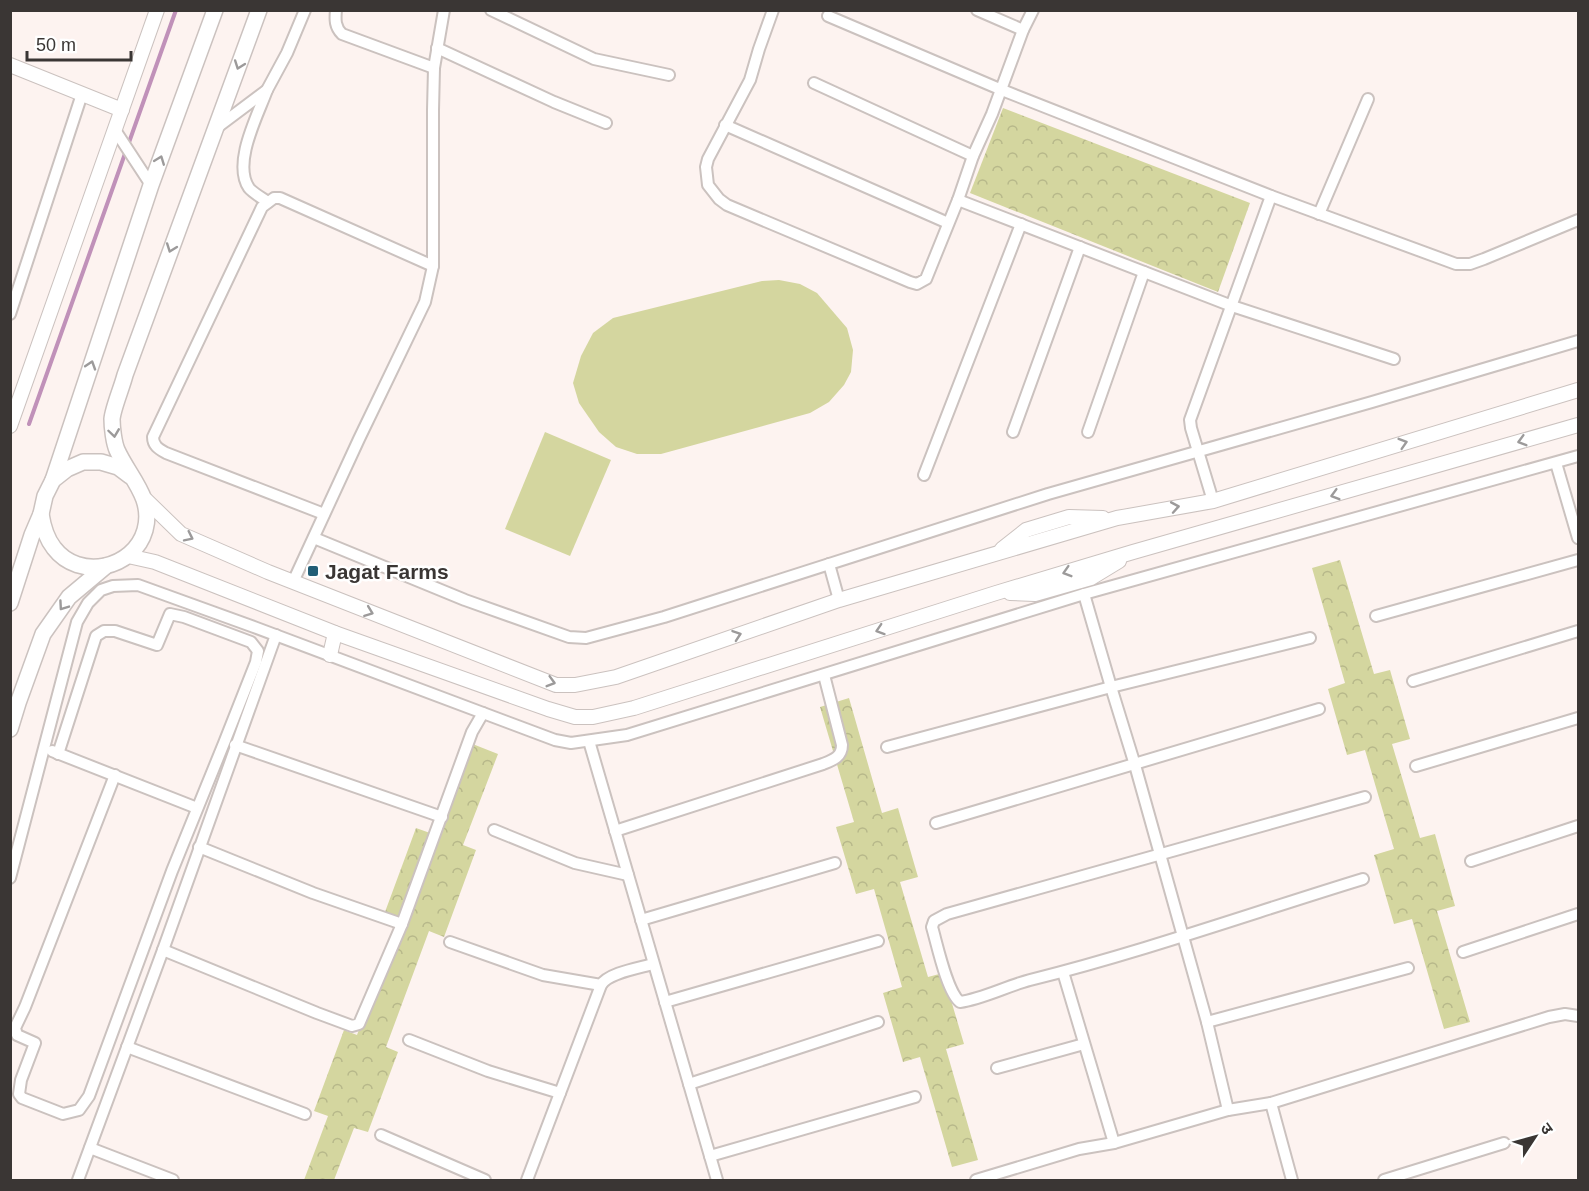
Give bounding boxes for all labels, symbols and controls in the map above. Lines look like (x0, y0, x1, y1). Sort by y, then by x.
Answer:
scale bar (27, 24, 130, 62)
text: 50 m (36, 35, 76, 55)
one-way arrow (234, 59, 246, 70)
one-way arrow (153, 155, 166, 166)
one-way arrow (166, 242, 179, 253)
one-way arrow (84, 360, 97, 371)
one-way arrow (107, 428, 119, 438)
one-way arrow (1517, 434, 1528, 446)
one-way arrow (1397, 438, 1408, 450)
one-way arrow (1330, 488, 1341, 500)
one-way arrow (1170, 502, 1180, 514)
one-way arrow (183, 530, 194, 542)
place label: Jagat Farms (325, 560, 449, 583)
marker: Jagat Farms (306, 564, 320, 578)
one-way arrow (1062, 565, 1072, 577)
one-way arrow (59, 599, 70, 610)
one-way arrow (363, 605, 374, 617)
one-way arrow (875, 623, 886, 635)
one-way arrow (732, 629, 742, 642)
one-way arrow (545, 675, 556, 687)
north arrow (1505, 1107, 1565, 1167)
text: उ (1537, 1120, 1557, 1138)

